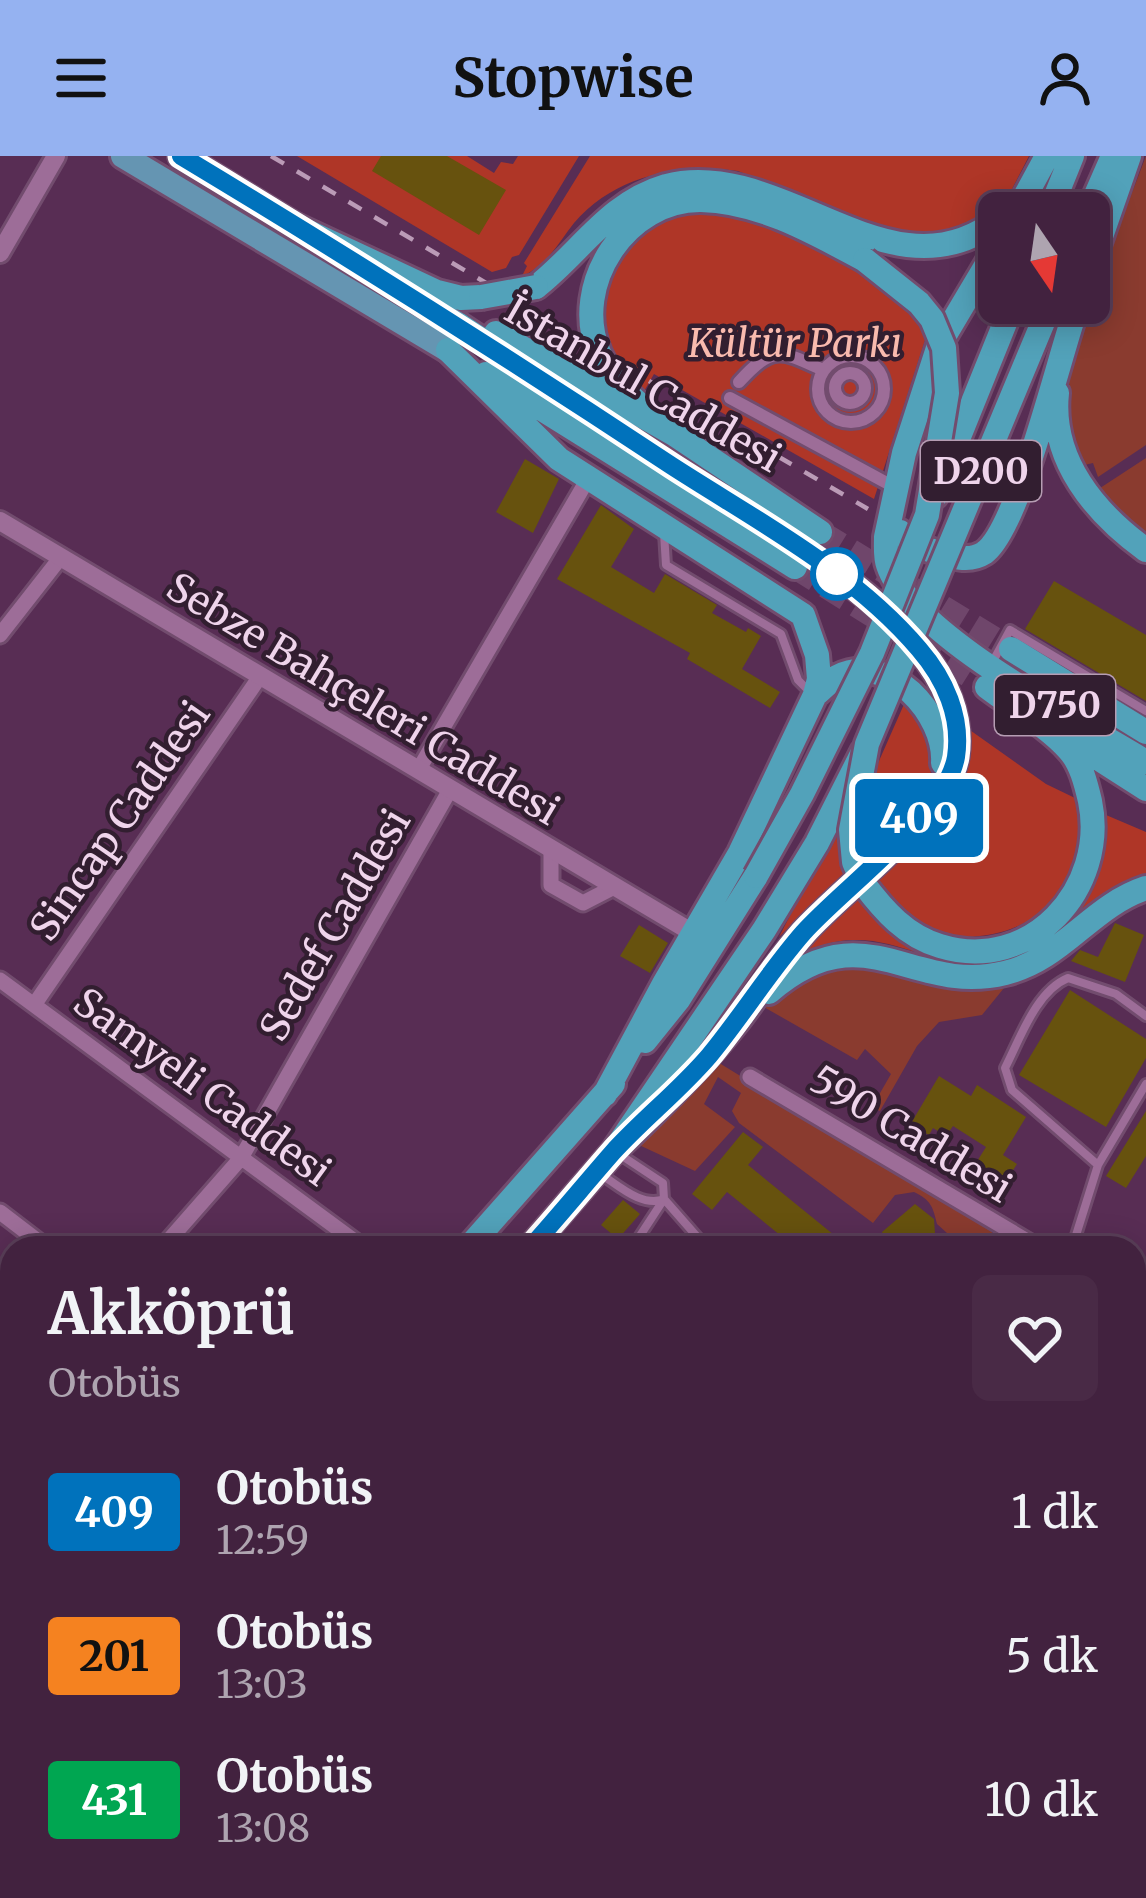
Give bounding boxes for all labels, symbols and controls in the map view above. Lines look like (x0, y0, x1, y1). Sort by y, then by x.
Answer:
text: Stopwise (452, 44, 694, 112)
icon: menu (48, 45, 114, 111)
icon: person (1032, 45, 1098, 111)
north arrow (978, 192, 1110, 324)
map controls (978, 192, 1110, 324)
street label: İstanbul Caddesi (496, 285, 790, 483)
park label: Kültür Parkı (687, 319, 902, 368)
road number: D200 (921, 441, 1041, 501)
unlabelled marker (812, 549, 862, 599)
street label: Sebze Bahçeleri Caddesi (158, 562, 568, 836)
road number: D750 (995, 675, 1115, 735)
street label: Sincap Caddesi (19, 692, 221, 950)
line badge: 409 (850, 779, 988, 857)
text: 409 (879, 792, 959, 844)
street label: Sedef Caddesi (249, 801, 421, 1049)
street label: Samyeli Caddesi (64, 977, 340, 1197)
street label: 590 Caddesi (802, 1055, 1020, 1213)
button: heart (972, 1275, 1098, 1401)
text: Akköprü (48, 1278, 295, 1350)
text: Otobüs (48, 1359, 181, 1408)
text: Otobüs (216, 1460, 373, 1516)
text: 1 dk (1011, 1484, 1098, 1540)
text: 409 (74, 1486, 154, 1538)
text: 12:59 (216, 1516, 309, 1565)
text: Otobüs (216, 1604, 373, 1660)
text: 5 dk (1005, 1628, 1098, 1684)
text: 201 (79, 1630, 149, 1682)
text: 13:03 (216, 1660, 308, 1709)
text: Otobüs (216, 1748, 373, 1804)
text: 10 dk (984, 1772, 1098, 1828)
text: 431 (81, 1774, 147, 1826)
text: 13:08 (216, 1804, 310, 1853)

